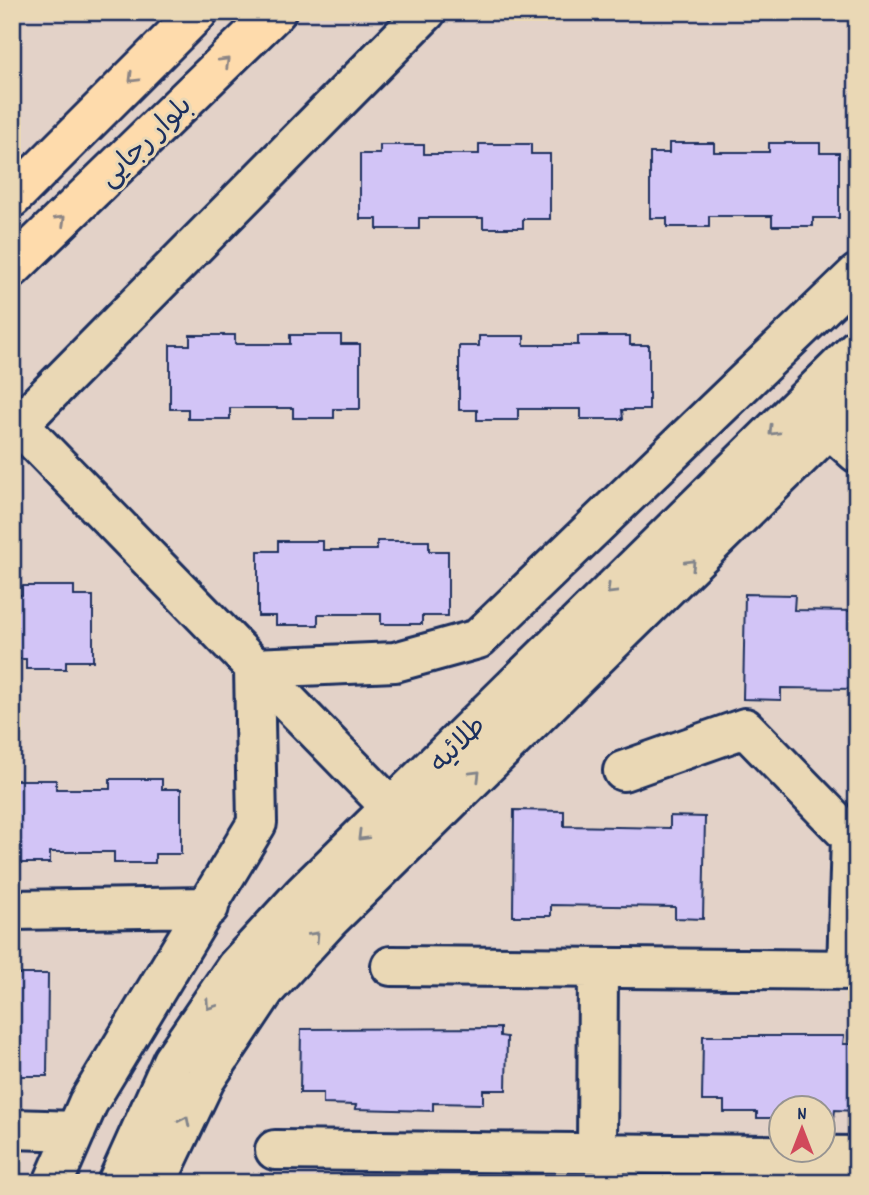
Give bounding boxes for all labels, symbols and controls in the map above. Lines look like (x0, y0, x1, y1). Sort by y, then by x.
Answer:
one-way arrow (216, 57, 229, 70)
one-way arrow (128, 69, 141, 82)
street label: بلوار رجایی (91, 89, 203, 199)
one-way arrow (53, 216, 66, 229)
one-way arrow (768, 422, 781, 435)
one-way arrow (682, 560, 695, 573)
one-way arrow (606, 582, 619, 595)
street label: طلائیه (422, 709, 497, 784)
one-way arrow (468, 771, 481, 784)
one-way arrow (357, 828, 370, 841)
one-way arrow (307, 931, 319, 944)
one-way arrow (206, 997, 218, 1010)
north arrow (768, 1094, 838, 1164)
text: N (797, 1102, 807, 1129)
one-way arrow (177, 1116, 191, 1128)

